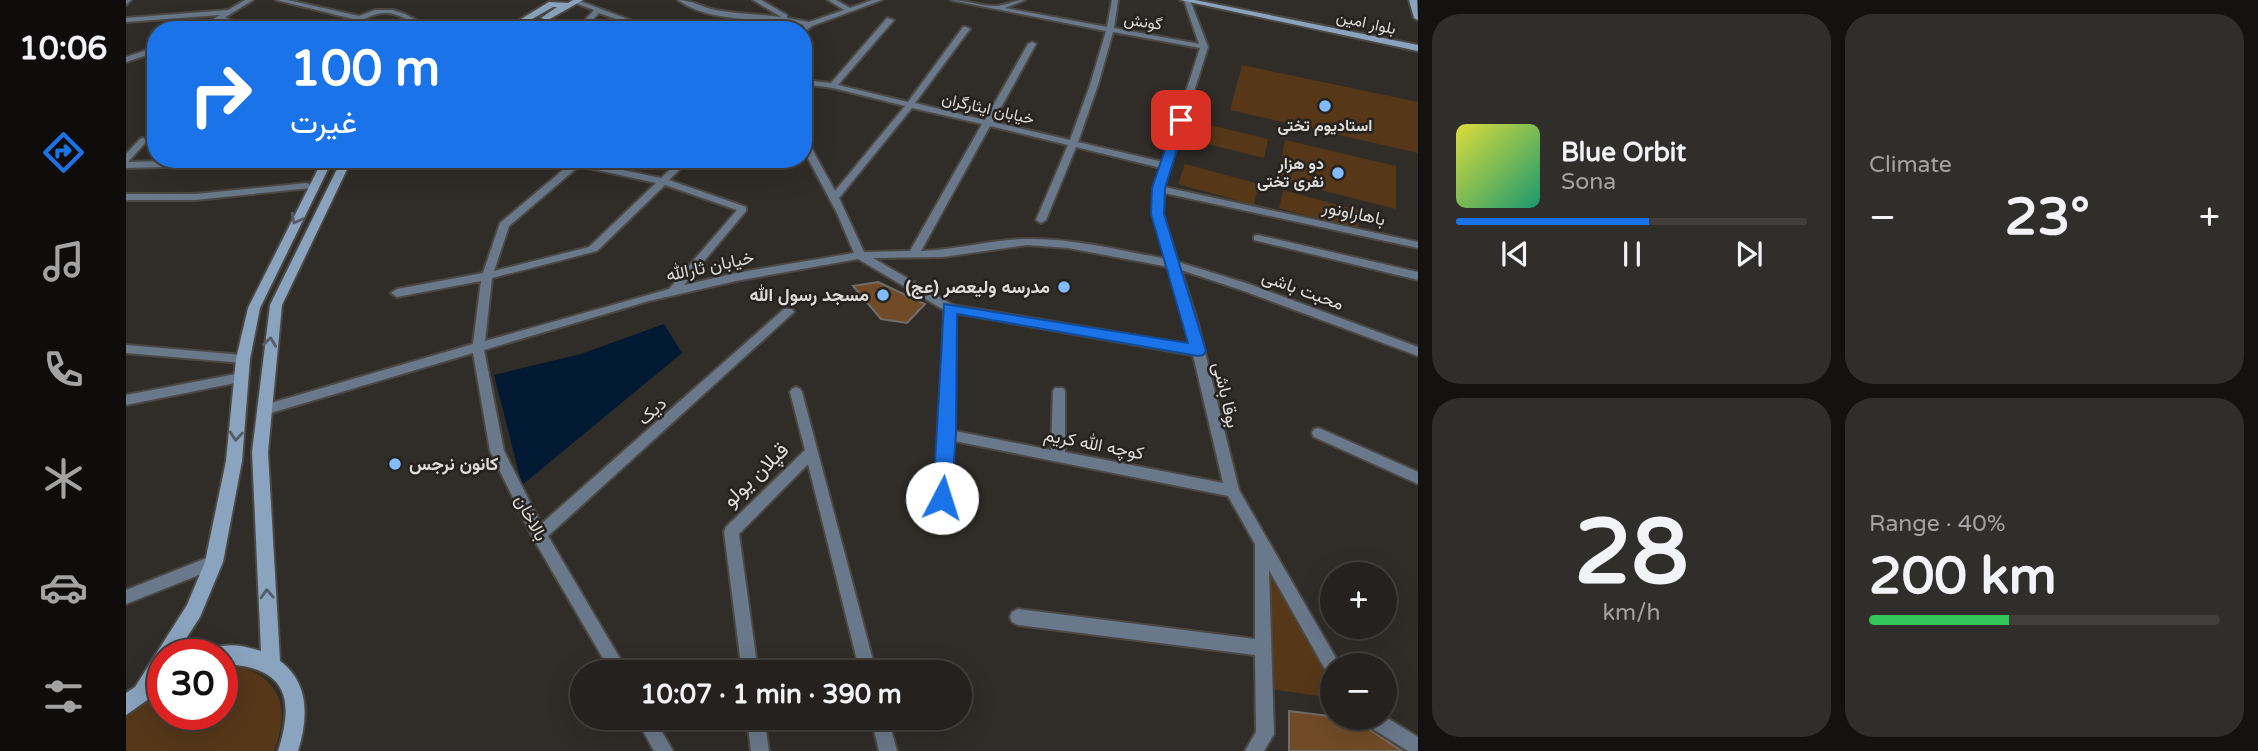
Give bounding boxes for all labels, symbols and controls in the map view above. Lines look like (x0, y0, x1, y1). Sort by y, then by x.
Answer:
street label: بلوار امین (1334, 7, 1398, 39)
street label: گونش (1122, 9, 1164, 35)
text: 10:06 (19, 30, 107, 68)
text: 100 m (290, 40, 440, 99)
icon: right (175, 49, 266, 140)
street label: خیابان ایثارگران (940, 89, 1036, 129)
pin (1151, 90, 1211, 150)
marker: استادیوم تختی (1317, 98, 1333, 114)
icon: arrive (1162, 101, 1200, 139)
text: غیرت (290, 104, 357, 142)
place label: استادیوم تختی (1278, 116, 1372, 136)
icon: directions (39, 128, 88, 177)
text: Blue Orbit (1561, 137, 1686, 168)
text: Climate (1869, 151, 1952, 179)
place label: دو هزار نفری تختی (1257, 154, 1324, 192)
marker: دو هزار نفری تختی (1330, 165, 1346, 181)
text: Sona (1561, 168, 1616, 196)
text: 23° (2005, 186, 2090, 249)
street label: باهاراونور (1320, 195, 1387, 230)
text: − (1869, 195, 1896, 241)
text: + (2199, 195, 2220, 241)
one-way arrow (291, 212, 304, 224)
icon: previous (1496, 235, 1534, 273)
icon: pause (1613, 235, 1651, 273)
icon: next (1730, 235, 1768, 273)
icon: music (39, 237, 88, 286)
street label: خیابان ثارالله (664, 246, 756, 286)
street label: محبت باشی (1259, 265, 1347, 315)
place label: مدرسه ولیعصر (عج) (905, 276, 1050, 299)
marker: مدرسه ولیعصر (عج) (1056, 279, 1072, 295)
place label: مسجد رسول الله (749, 284, 869, 306)
marker: مسجد رسول الله (875, 287, 891, 303)
one-way arrow (263, 336, 278, 348)
icon: phone (39, 345, 88, 394)
street label: بوقا باشی (1208, 360, 1244, 430)
street label: دیک (633, 392, 671, 430)
street label: کوچه الله کریم (1042, 424, 1146, 465)
one-way arrow (229, 431, 244, 442)
street label: قپلان یولو (718, 438, 795, 513)
place label: کانون نرجس (409, 453, 498, 475)
icon: climate (39, 454, 88, 503)
marker: کانون نرجس (387, 456, 403, 472)
position arrow (905, 461, 979, 535)
street label: بالاخان (510, 491, 552, 545)
text: 28 (1574, 498, 1689, 608)
text: Range · 40% (1869, 510, 2005, 538)
text: 200 km (1869, 545, 2057, 608)
map controls (1320, 562, 1397, 730)
button: + (1320, 562, 1397, 639)
icon: car (39, 563, 88, 612)
one-way arrow (260, 588, 275, 599)
text: km/h (1603, 599, 1660, 627)
speed limit sign: 30 (147, 639, 238, 730)
button: − (1320, 653, 1397, 730)
icon: filters (39, 672, 88, 721)
text: 10:07 · 1 min · 390 m (640, 679, 902, 710)

